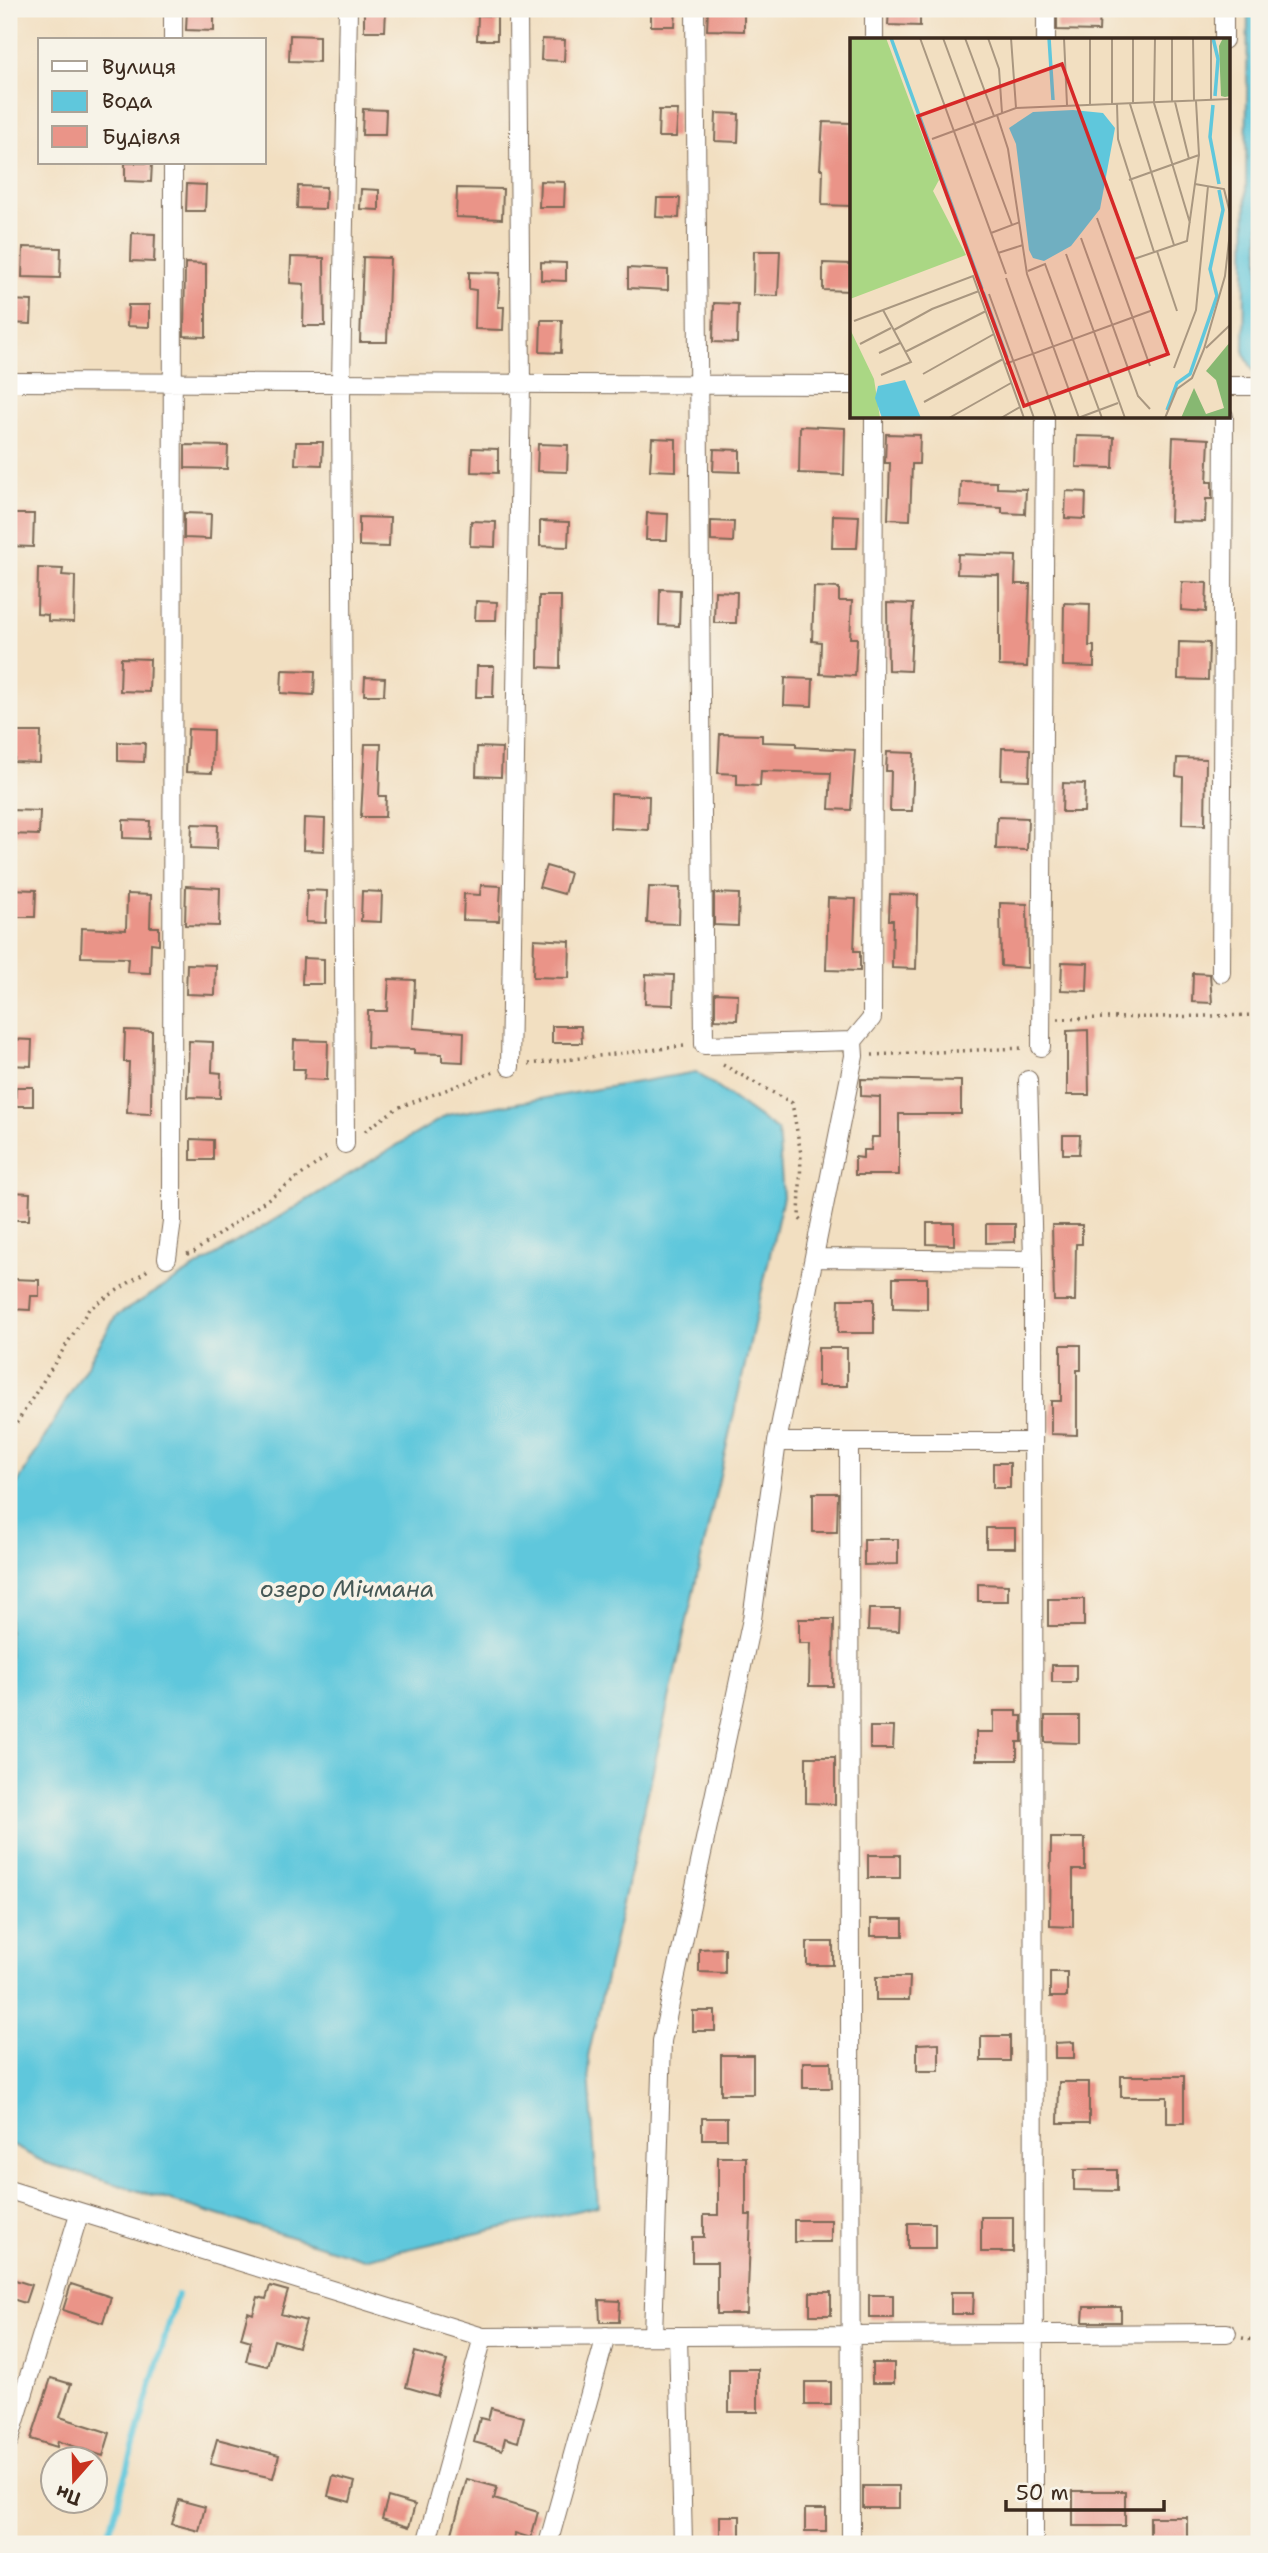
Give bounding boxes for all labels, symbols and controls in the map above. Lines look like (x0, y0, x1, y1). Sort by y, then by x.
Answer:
legend (38, 38, 266, 164)
inset map (850, 38, 1230, 418)
text: Вулиця (102, 53, 176, 81)
text: Вода (102, 87, 152, 115)
text: Будівля (102, 123, 181, 151)
water label: озеро Мічмана (260, 1574, 434, 1604)
north arrow (38, 2444, 108, 2514)
scale bar (1006, 2469, 1163, 2513)
text: Пн (52, 2479, 84, 2512)
text: 50 m (1016, 2479, 1069, 2507)

